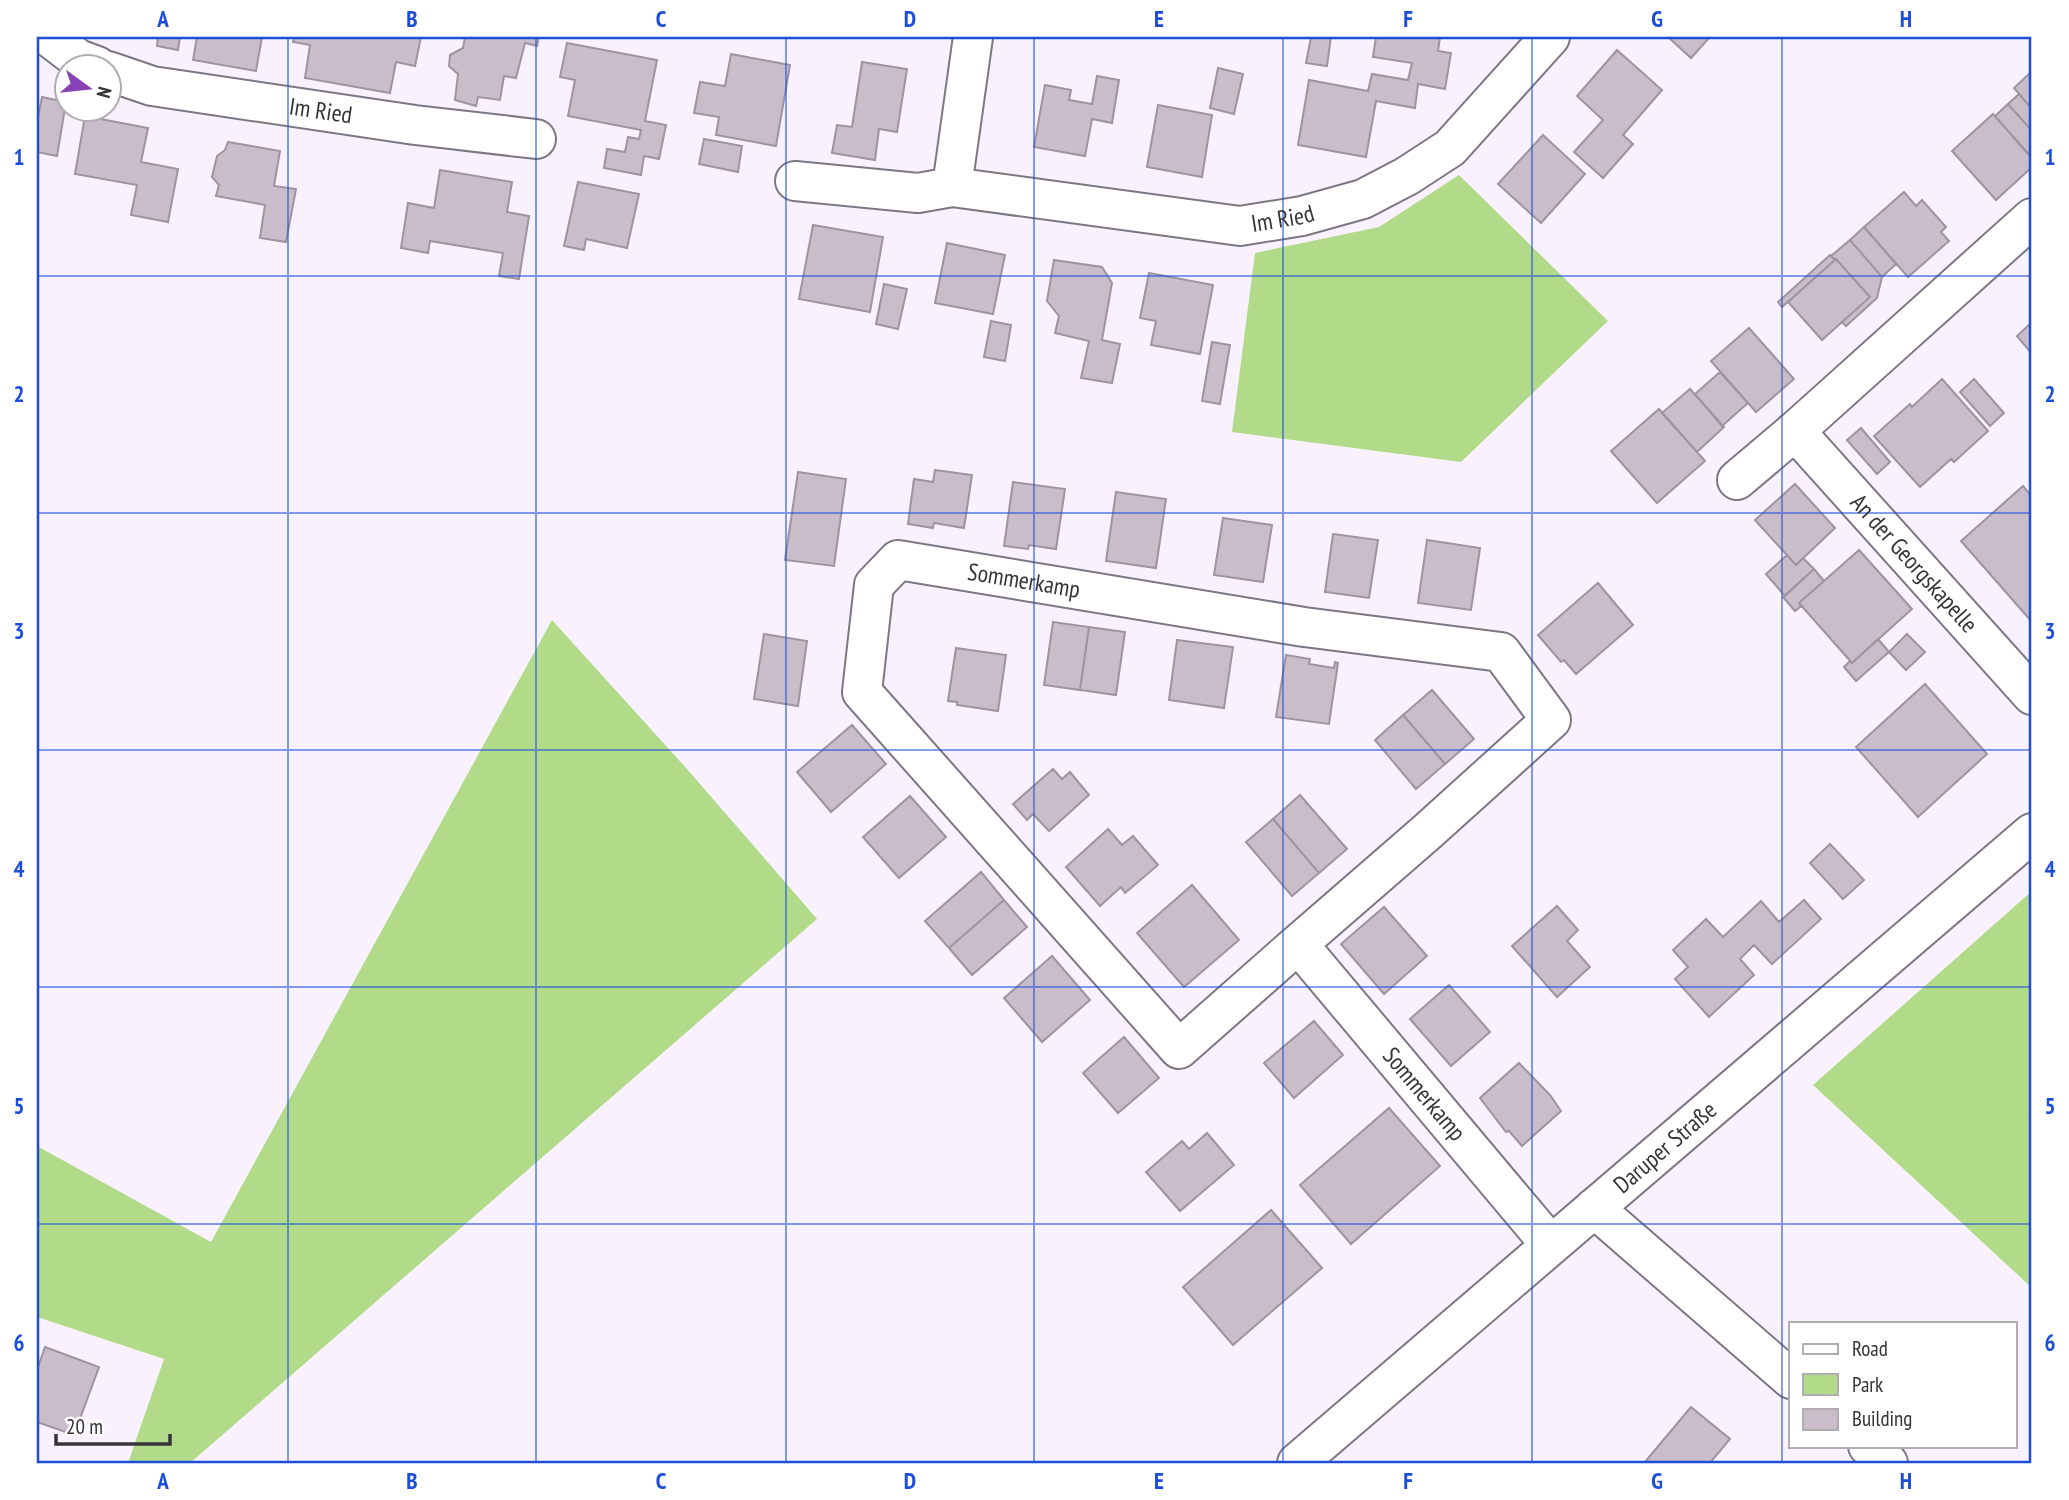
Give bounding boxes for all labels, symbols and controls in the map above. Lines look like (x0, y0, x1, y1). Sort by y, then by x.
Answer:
text: A (156, 4, 169, 33)
text: B (406, 4, 418, 33)
text: C (656, 4, 667, 33)
text: D (904, 4, 916, 33)
text: E (1154, 4, 1164, 33)
text: F (1403, 4, 1413, 33)
text: G (1651, 4, 1663, 33)
text: H (1900, 4, 1912, 33)
north arrow (52, 52, 122, 122)
text: N (92, 84, 117, 100)
street label: Im Ried (287, 91, 354, 130)
text: 1 (14, 142, 25, 171)
text: 1 (2045, 142, 2056, 171)
street label: Im Ried (1249, 197, 1318, 239)
text: 2 (14, 379, 25, 408)
text: 2 (2045, 379, 2056, 408)
street label: An der Georgskapelle (1844, 487, 1985, 639)
street label: Sommerkamp (965, 556, 1082, 605)
text: 3 (14, 616, 25, 645)
text: 3 (2045, 616, 2056, 645)
text: 4 (14, 854, 25, 883)
text: 4 (2045, 854, 2056, 883)
street label: Sommerkamp (1376, 1040, 1473, 1147)
text: 5 (14, 1091, 25, 1120)
text: 5 (2045, 1091, 2056, 1120)
street label: Daruper Straße (1607, 1094, 1723, 1200)
legend (1789, 1322, 2016, 1448)
text: 6 (14, 1328, 25, 1357)
text: 6 (2045, 1328, 2056, 1357)
text: Road (1852, 1335, 1888, 1362)
text: Park (1852, 1371, 1883, 1398)
scale bar (56, 1402, 170, 1446)
text: Building (1852, 1405, 1912, 1432)
text: 20 m (66, 1413, 103, 1440)
text: A (156, 1466, 169, 1495)
text: B (406, 1466, 418, 1495)
text: C (656, 1466, 667, 1495)
text: D (904, 1466, 916, 1495)
text: E (1154, 1466, 1164, 1495)
text: F (1403, 1466, 1413, 1495)
text: G (1651, 1466, 1663, 1495)
text: H (1900, 1466, 1912, 1495)

